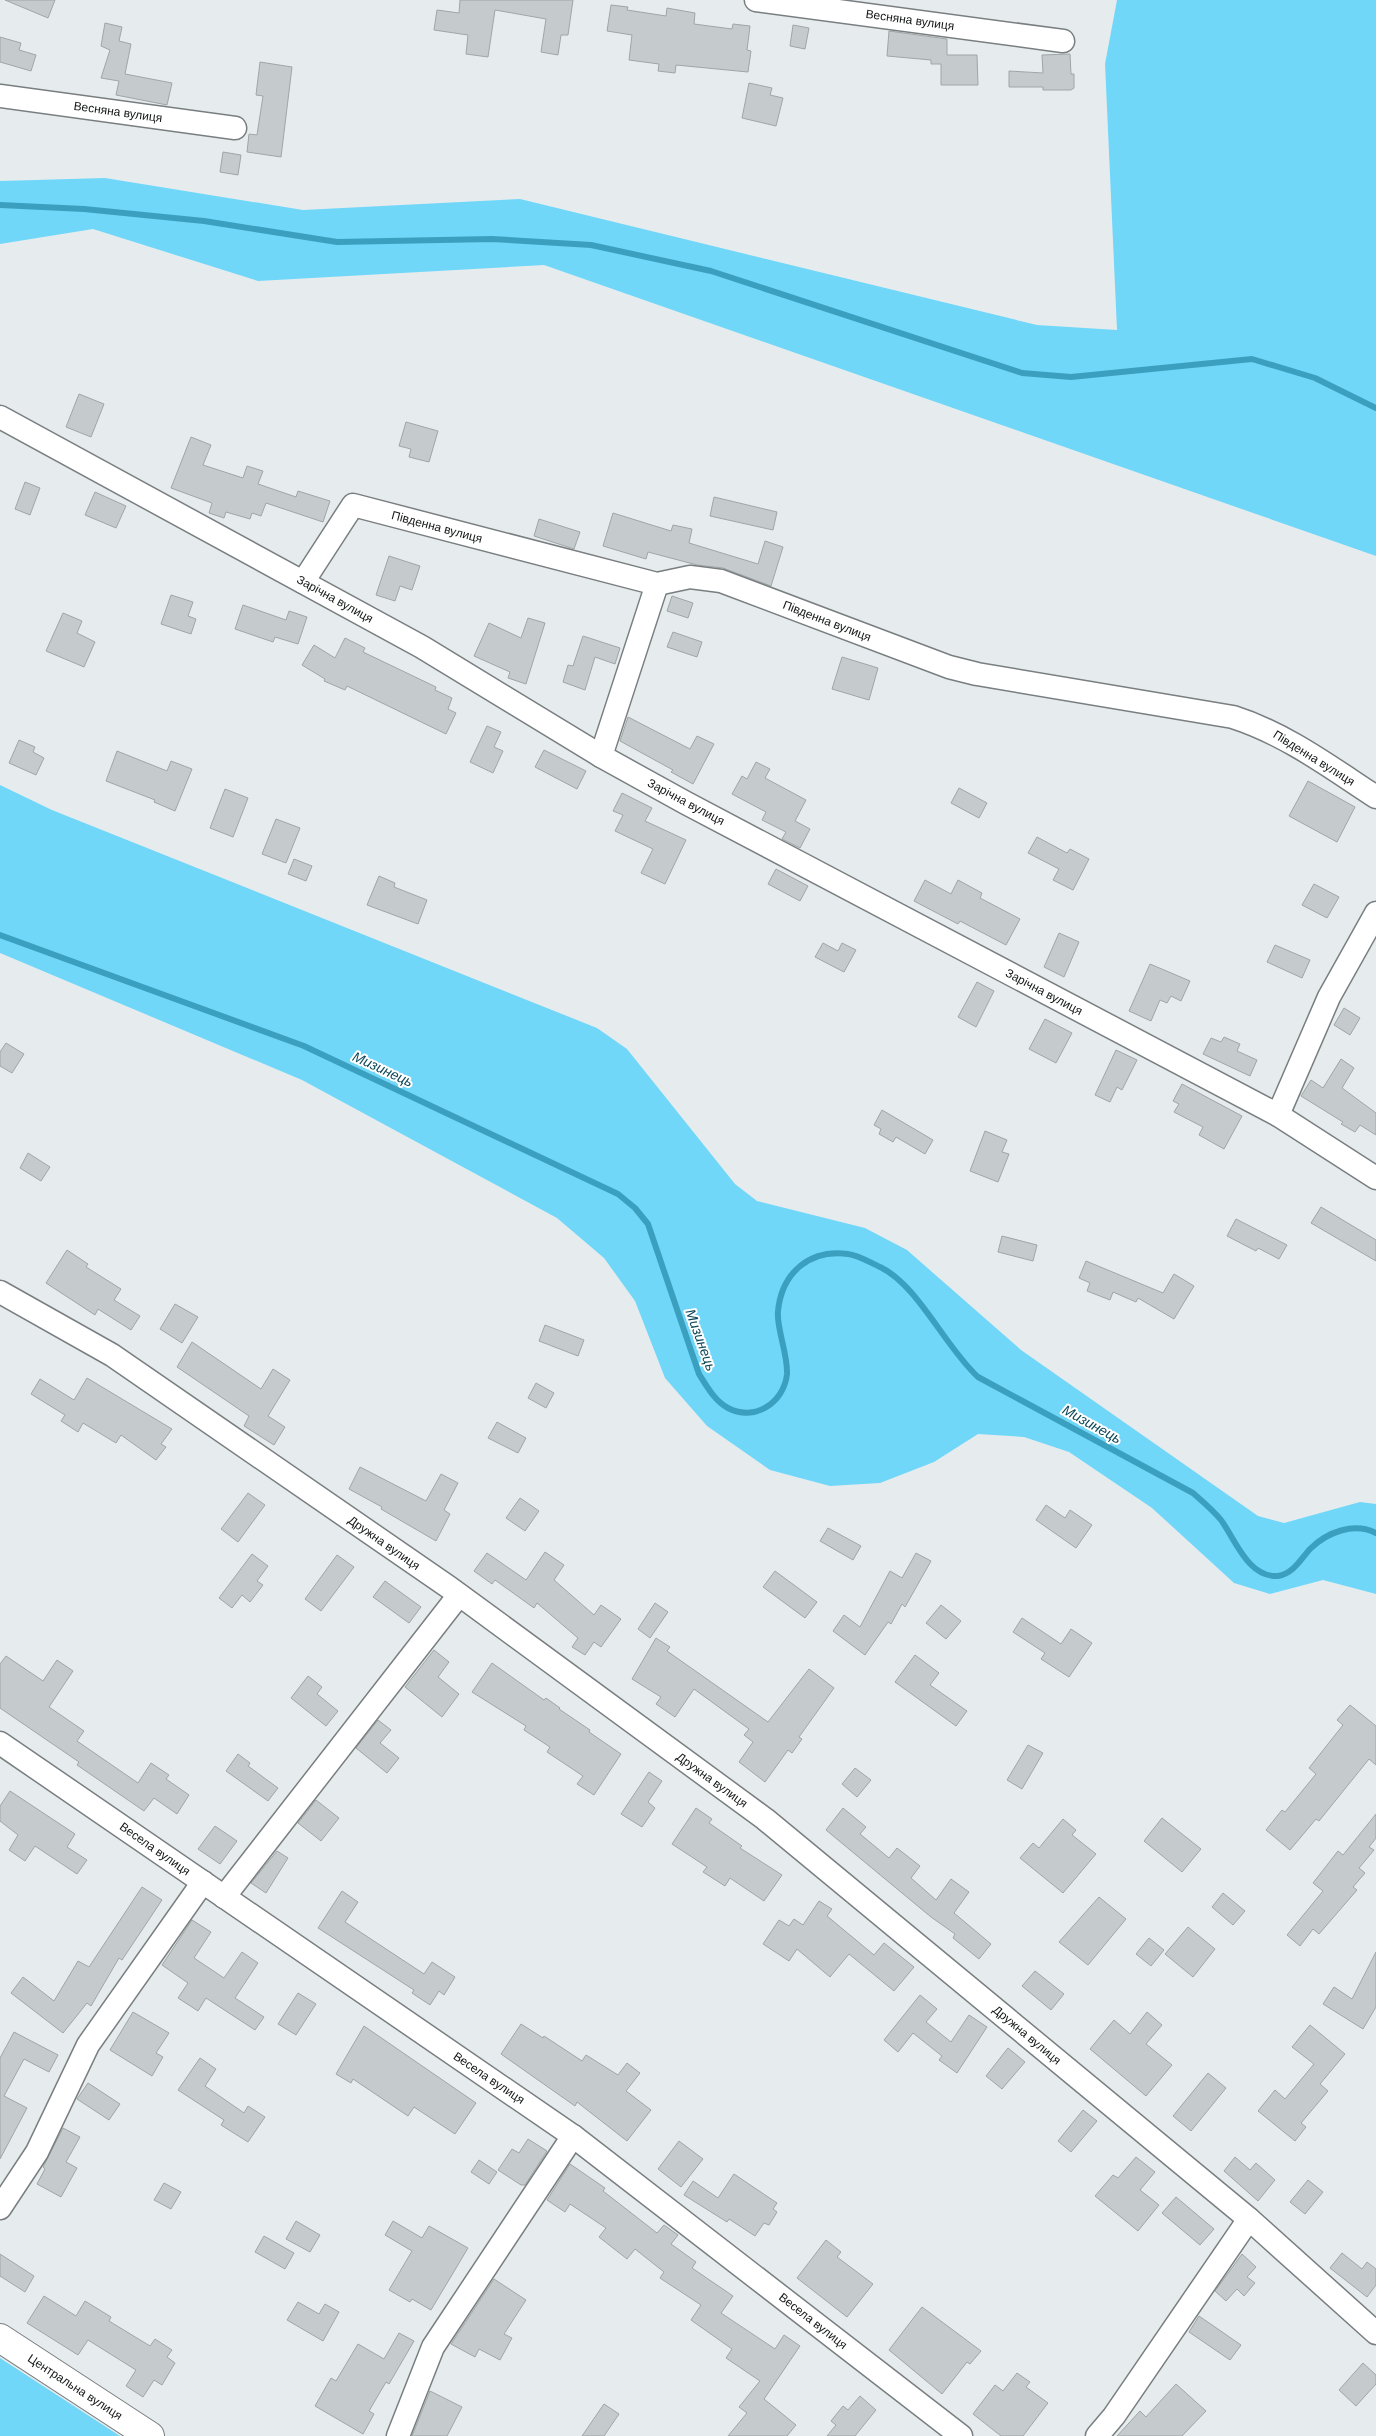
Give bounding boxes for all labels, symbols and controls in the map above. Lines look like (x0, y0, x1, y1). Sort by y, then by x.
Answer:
street label: Весняна вулиця (865, 7, 955, 33)
street label: Весняна вулиця (73, 99, 163, 125)
street label: Південна вулиця (390, 508, 484, 546)
street label: Зарічна вулиця (294, 572, 376, 626)
street label: Південна вулиця (781, 598, 873, 644)
street label: Південна вулиця (1271, 727, 1357, 789)
street label: Зарічна вулиця (645, 776, 727, 828)
street label: Зарічна вулиця (1003, 966, 1085, 1018)
water label: Мизинець (350, 1048, 416, 1090)
water label: Мизинець (682, 1307, 720, 1373)
water label: Мизинець (1060, 1401, 1124, 1447)
street label: Дружна вулиця (345, 1513, 423, 1573)
street label: Дружна вулиця (674, 1750, 750, 1810)
street label: Весела вулиця (117, 1819, 193, 1879)
street label: Дружна вулиця (990, 2003, 1064, 2067)
street label: Весела вулиця (451, 2049, 527, 2107)
street label: Весела вулиця (776, 2290, 850, 2352)
street label: Центральна вулиця (25, 2351, 125, 2423)

